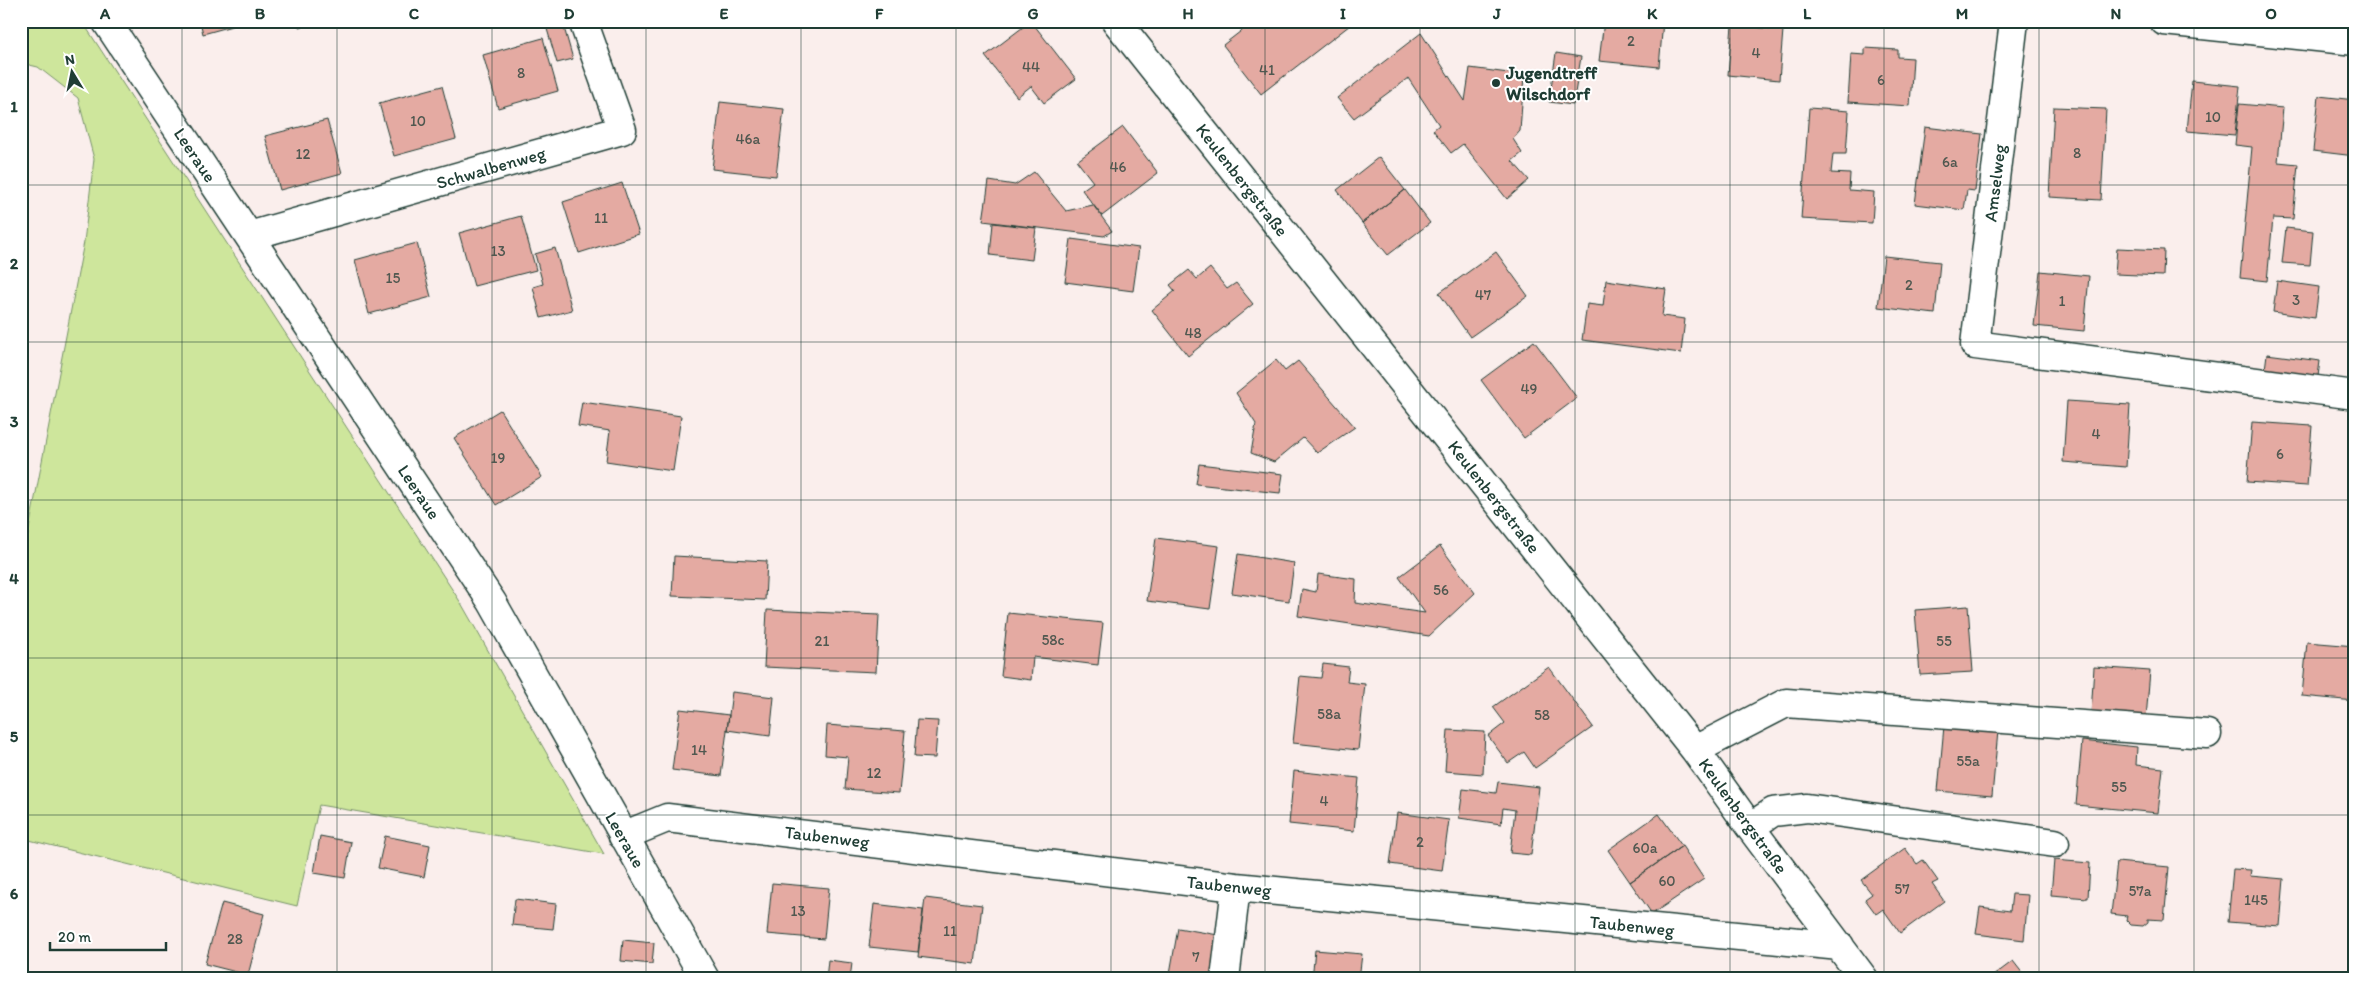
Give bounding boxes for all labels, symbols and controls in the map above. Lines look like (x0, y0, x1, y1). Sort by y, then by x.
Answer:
text: A (99, 4, 111, 23)
text: B (255, 4, 266, 23)
text: C (409, 4, 420, 23)
text: D (564, 4, 575, 23)
text: E (720, 4, 729, 23)
text: F (875, 4, 884, 23)
text: G (1027, 4, 1039, 23)
text: H (1182, 4, 1194, 23)
text: I (1340, 4, 1346, 23)
text: J (1492, 4, 1501, 23)
text: K (1647, 4, 1658, 23)
text: L (1803, 4, 1812, 23)
text: M (1956, 4, 1968, 23)
text: N (2111, 4, 2121, 23)
text: O (2265, 4, 2277, 23)
house number: 2 (1627, 32, 1635, 50)
house number: 4 (1751, 44, 1761, 62)
north arrow (48, 48, 98, 98)
text: N (64, 50, 76, 69)
house number: 44 (1022, 58, 1040, 76)
house number: 41 (1259, 61, 1275, 79)
place label: Jugendtreff Wilschdorf (1505, 62, 1598, 105)
house number: 8 (517, 64, 525, 82)
house number: 6 (1877, 71, 1885, 89)
marker: Jugendtreff Wilschdorf (1490, 77, 1502, 89)
text: 1 (10, 97, 18, 116)
house number: 10 (2205, 108, 2221, 126)
house number: 10 (410, 112, 426, 130)
street label: Keulenbergstraße (1191, 119, 1293, 241)
street label: Leeraue (169, 123, 221, 187)
house number: 46a (736, 130, 761, 148)
street label: Schwalbenweg (434, 142, 549, 194)
street label: Amselweg (1979, 142, 2011, 223)
house number: 8 (2073, 144, 2081, 162)
house number: 12 (296, 145, 311, 163)
house number: 6a (1942, 153, 1958, 171)
house number: 46 (1110, 158, 1127, 176)
house number: 11 (594, 209, 608, 227)
house number: 13 (490, 242, 506, 260)
text: 2 (10, 254, 19, 273)
house number: 15 (386, 269, 401, 287)
house number: 2 (1905, 276, 1913, 294)
house number: 47 (1475, 286, 1492, 304)
house number: 3 (2292, 291, 2300, 309)
house number: 1 (2059, 292, 2066, 310)
house number: 48 (1184, 324, 1202, 342)
house number: 49 (1521, 380, 1538, 398)
text: 3 (10, 412, 19, 431)
house number: 4 (2091, 425, 2101, 443)
street label: Keulenbergstraße (1443, 436, 1545, 558)
house number: 6 (2276, 445, 2284, 463)
house number: 19 (491, 449, 506, 467)
street label: Leeraue (393, 460, 445, 524)
text: 4 (9, 569, 19, 588)
house number: 56 (1433, 581, 1449, 599)
house number: 58c (1041, 631, 1065, 649)
house number: 21 (815, 632, 829, 650)
house number: 55 (1936, 632, 1952, 650)
house number: 58a (1317, 705, 1341, 723)
house number: 58 (1534, 706, 1550, 724)
text: 5 (10, 727, 19, 746)
house number: 14 (691, 741, 707, 759)
house number: 55a (1956, 752, 1980, 770)
street label: Keulenbergstraße (1694, 754, 1792, 878)
house number: 12 (867, 764, 882, 782)
house number: 55 (2111, 778, 2127, 796)
house number: 4 (1319, 792, 1329, 810)
street label: Leeraue (600, 808, 650, 872)
street label: Taubenweg (783, 821, 871, 853)
house number: 2 (1416, 833, 1424, 851)
house number: 60a (1633, 839, 1658, 857)
street label: Taubenweg (1185, 871, 1273, 901)
house number: 60 (1658, 872, 1676, 890)
house number: 57 (1894, 880, 1910, 898)
house number: 57a (2128, 882, 2152, 900)
text: 6 (10, 884, 19, 903)
house number: 145 (2244, 891, 2268, 909)
house number: 13 (790, 902, 806, 920)
street label: Taubenweg (1588, 911, 1676, 941)
scale bar (50, 920, 166, 952)
house number: 11 (943, 922, 957, 940)
text: 20 m (58, 928, 92, 946)
house number: 28 (227, 930, 243, 948)
house number: 7 (1192, 948, 1200, 966)

